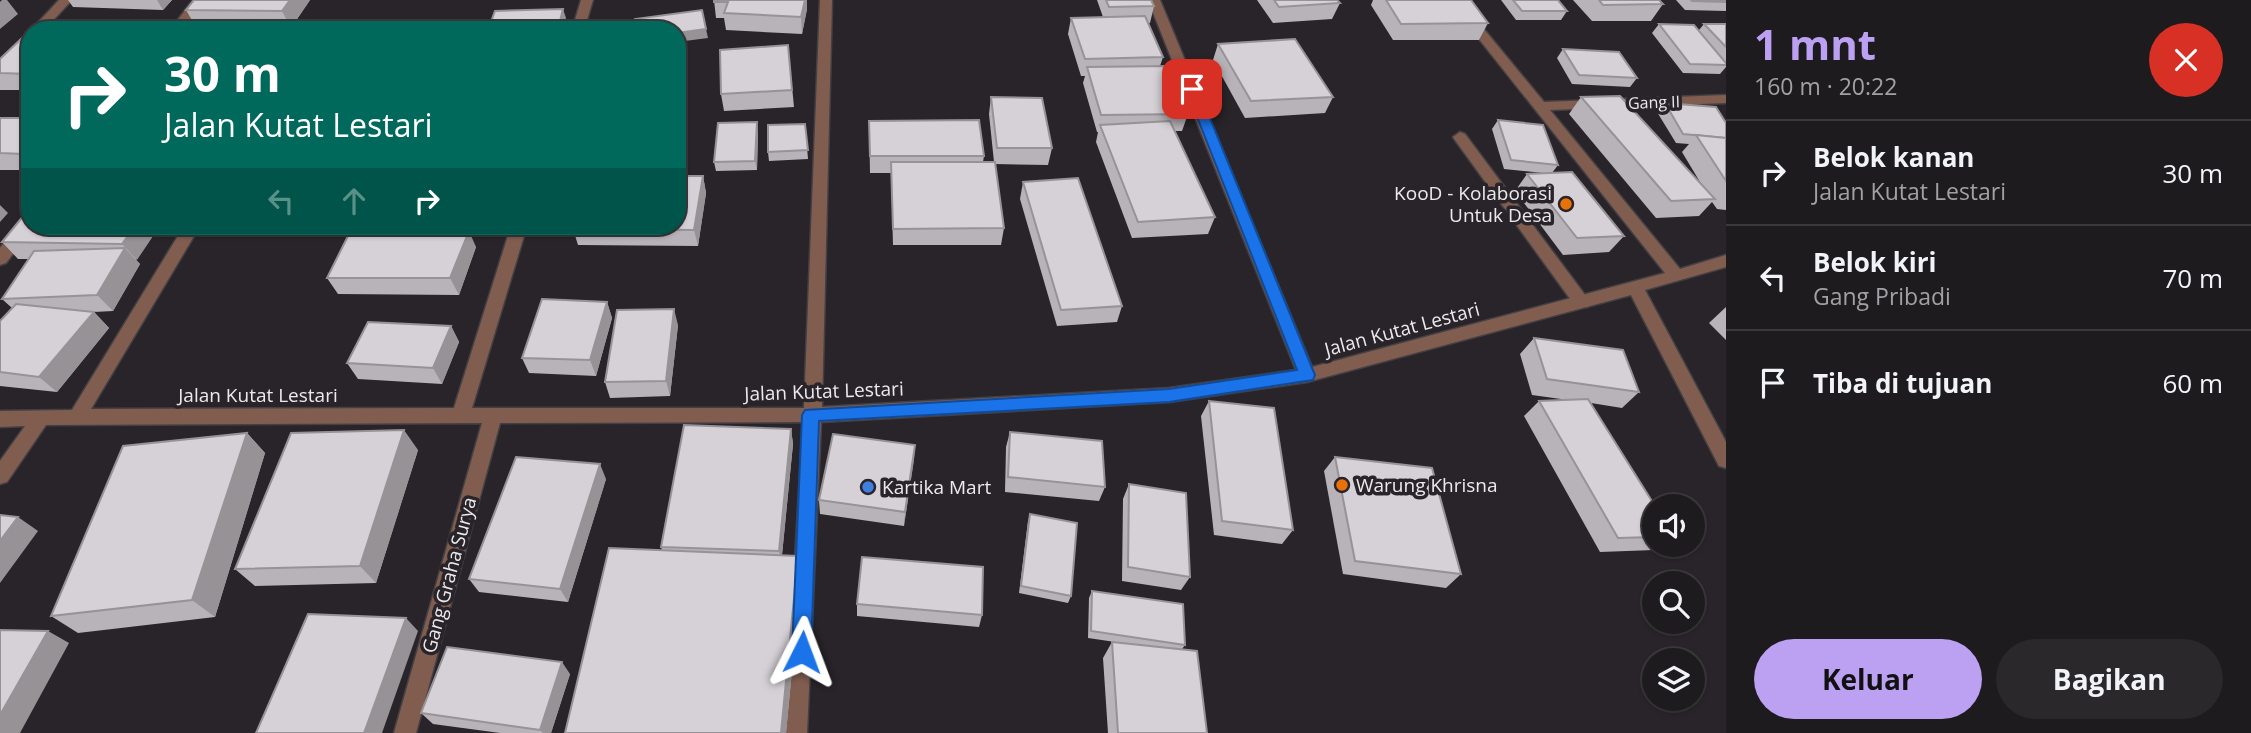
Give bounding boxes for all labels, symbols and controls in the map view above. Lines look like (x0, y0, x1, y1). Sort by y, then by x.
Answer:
text: 1 mnt (1754, 15, 1876, 72)
button: close (2149, 23, 2223, 97)
text: 30 m (164, 40, 281, 106)
icon: right (49, 49, 140, 140)
pin (1162, 59, 1222, 119)
icon: arrive (1173, 70, 1211, 108)
text: 160 m · 20:22 (1754, 70, 1897, 102)
street label: Gang II (1628, 90, 1680, 114)
text: Jalan Kutat Lestari (164, 103, 433, 146)
text: Belok kanan (1813, 139, 1974, 175)
icon: right (1754, 154, 1792, 192)
text: 30 m (2162, 155, 2223, 191)
text: Jalan Kutat Lestari (1813, 175, 2006, 207)
place label: KooD - Kolaborasi Untuk Desa (1394, 180, 1552, 228)
icon: left (262, 182, 300, 220)
icon: ahead (335, 182, 373, 220)
icon: right (408, 182, 446, 220)
marker: KooD - Kolaborasi Untuk Desa (1558, 196, 1574, 212)
text: Belok kiri (1813, 244, 1937, 280)
icon: left (1754, 259, 1792, 297)
text: 70 m (2162, 260, 2223, 296)
text: Gang Pribadi (1813, 280, 1951, 312)
street label: Jalan Kutat Lestari (1320, 296, 1482, 363)
icon: arrive (1754, 364, 1792, 402)
text: Tiba di tujuan (1813, 365, 1992, 401)
text: 60 m (2162, 365, 2223, 401)
street label: Jalan Kutat Lestari (742, 375, 904, 407)
street label: Jalan Kutat Lestari (176, 382, 338, 408)
place label: Warung Khrisna (1356, 472, 1498, 498)
place label: Kartika Mart (882, 474, 991, 500)
marker: Warung Khrisna (1334, 477, 1350, 493)
marker: Kartika Mart (860, 479, 876, 495)
street label: Gang Graha Surya (416, 494, 482, 656)
map controls (1642, 494, 1705, 711)
button: sound (1642, 494, 1705, 557)
button: search (1642, 571, 1705, 634)
position arrow (765, 615, 839, 689)
button: Keluar (1754, 639, 1982, 719)
button: Bagikan (1996, 639, 2223, 719)
button: layers (1642, 648, 1705, 711)

